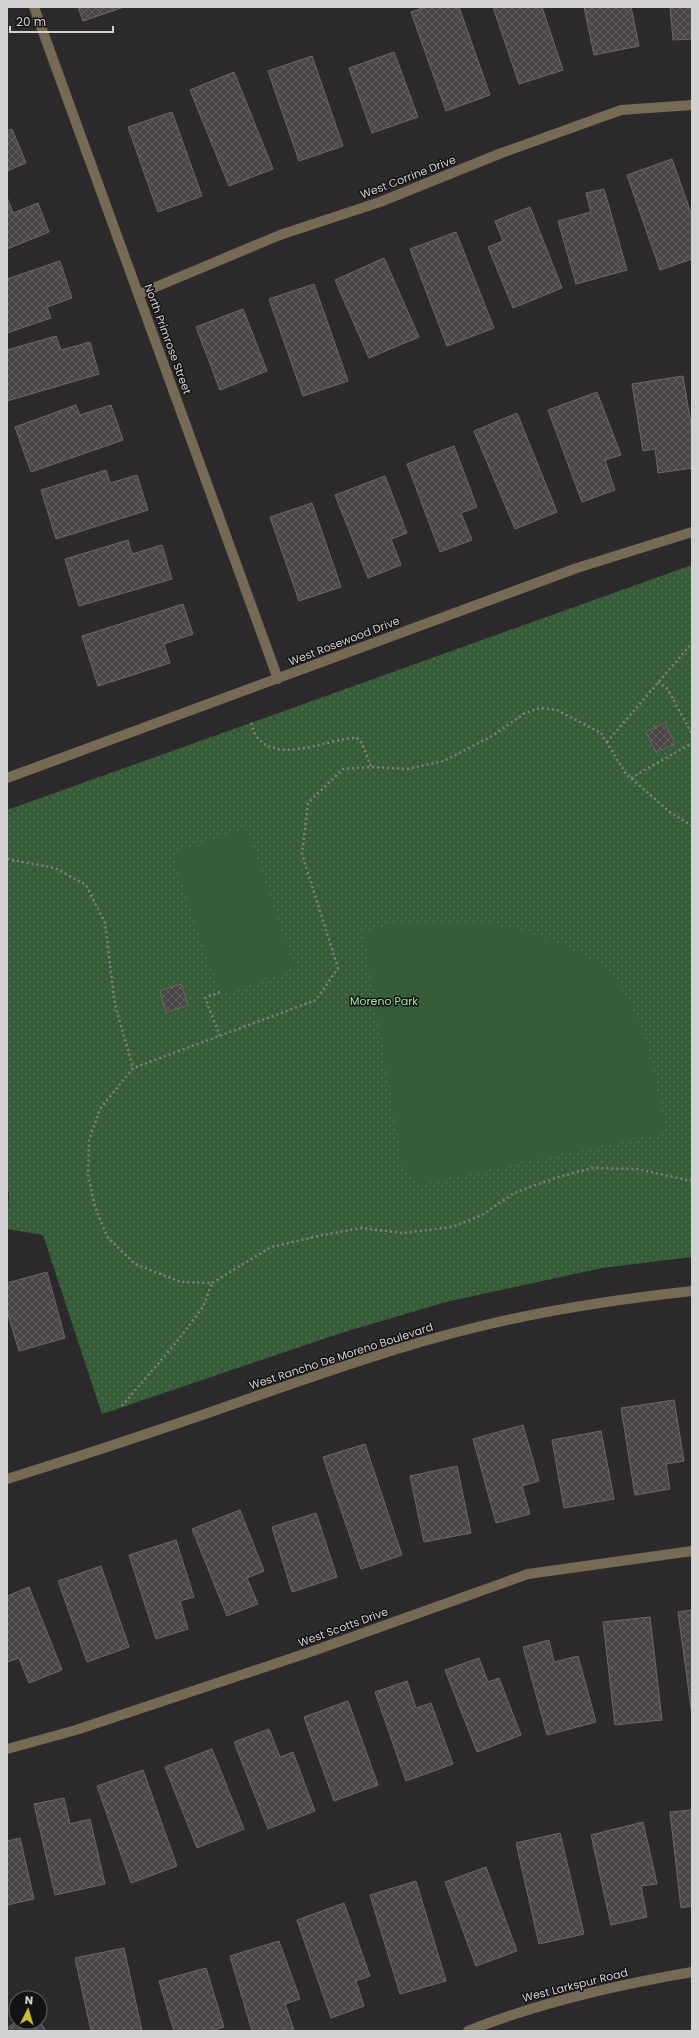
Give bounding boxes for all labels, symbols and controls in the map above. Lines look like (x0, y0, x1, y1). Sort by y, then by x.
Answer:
scale bar (10, 8, 113, 34)
text: 20 m (16, 13, 46, 30)
street label: West Corrine Drive (358, 151, 458, 203)
street label: North Primrose Street (141, 282, 195, 396)
street label: West Rosewood Drive (286, 612, 402, 670)
park label: Moreno Park (350, 993, 418, 1009)
street label: West Rancho De Moreno Boulevard (247, 1319, 435, 1393)
street label: West Scotts Drive (296, 1603, 390, 1651)
street label: West Larkspur Road (521, 1964, 629, 2006)
north arrow (8, 1990, 48, 2030)
text: N (24, 1992, 34, 2008)

